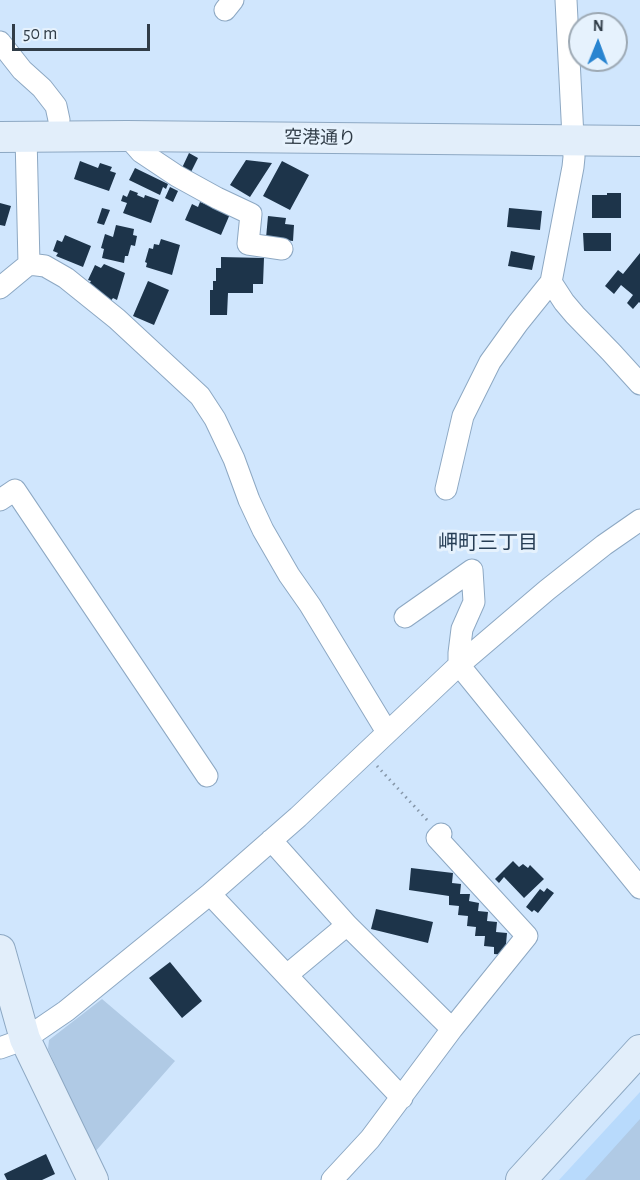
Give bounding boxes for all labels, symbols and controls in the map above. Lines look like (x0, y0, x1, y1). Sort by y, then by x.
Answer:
scale bar (15, 12, 153, 50)
north arrow (568, 12, 628, 72)
text: N (593, 18, 604, 34)
text: 50 m (23, 25, 57, 43)
street label: 空港通り (284, 127, 356, 149)
district label: 岬町三丁目 (438, 531, 538, 555)

